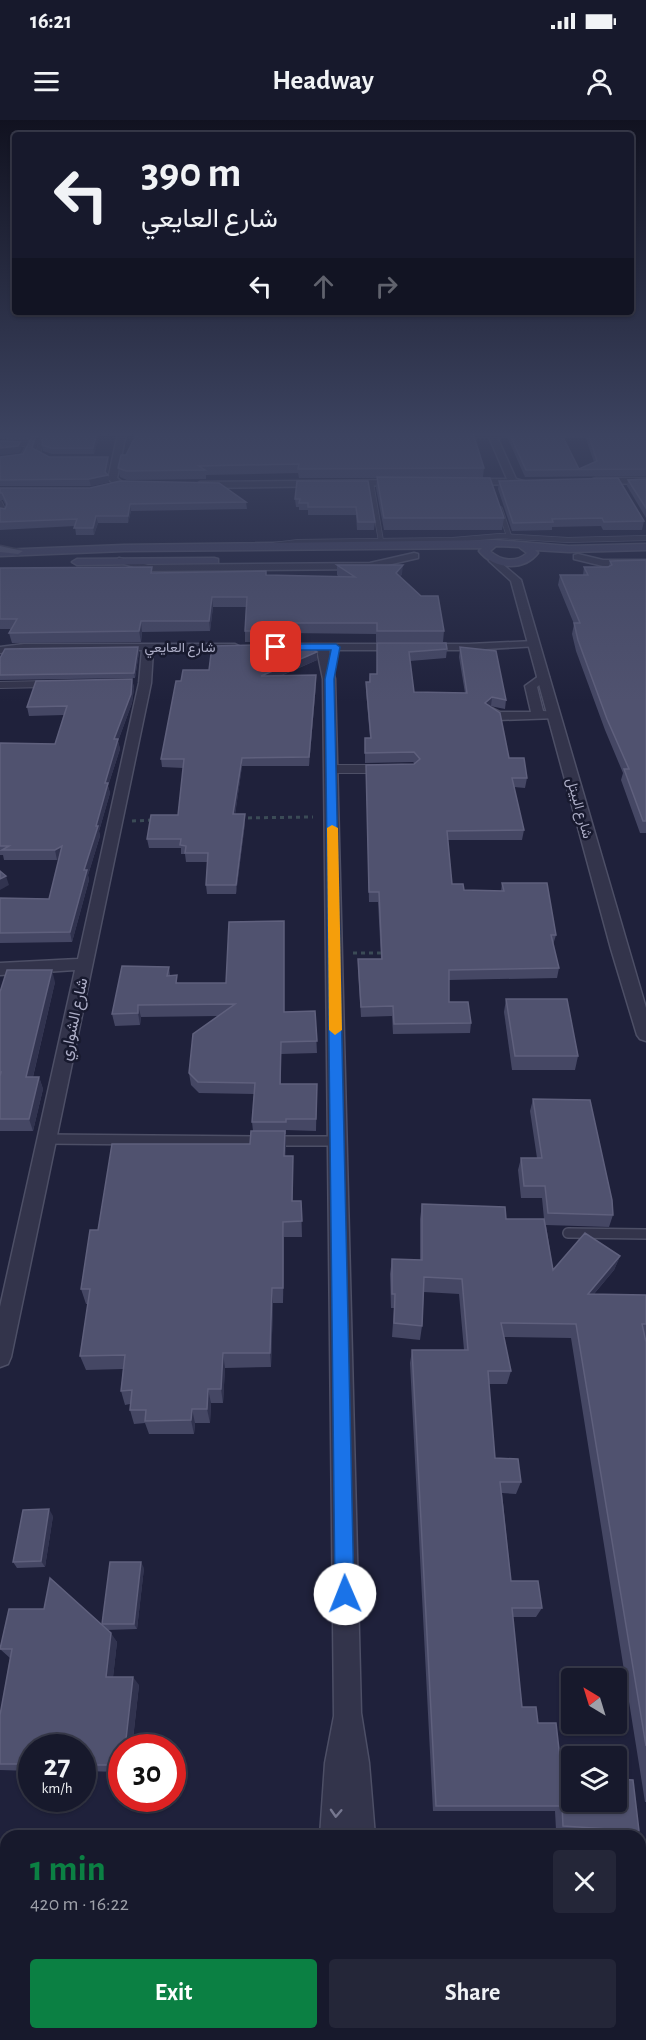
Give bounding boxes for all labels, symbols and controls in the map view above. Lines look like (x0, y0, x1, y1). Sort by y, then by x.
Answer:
text: 16:21 (30, 10, 72, 32)
icon: menu (30, 65, 63, 98)
icon: person (583, 65, 616, 98)
text: Headway (272, 67, 374, 94)
text: 390 m (141, 152, 242, 194)
icon: left (42, 156, 120, 234)
text: شارع العايعي (141, 205, 278, 232)
icon: left (244, 270, 277, 303)
icon: ahead (307, 270, 340, 303)
icon: right (370, 270, 403, 303)
pin (250, 621, 301, 672)
icon: arrive (259, 630, 292, 663)
street label: شارع العايعي (145, 641, 215, 659)
street label: شارع البيتل (561, 776, 594, 841)
street label: شارع الشواري (57, 976, 95, 1063)
position arrow (313, 1562, 377, 1626)
north arrow (561, 1668, 627, 1734)
map controls (561, 1668, 627, 1812)
speed limit sign: 30 (108, 1734, 186, 1812)
button: layers (561, 1746, 627, 1812)
text: 27 (43, 1751, 71, 1781)
text: km/h (42, 1781, 72, 1796)
one-way arrow (329, 1809, 342, 1818)
button: close (553, 1850, 616, 1913)
text: 1 min (30, 1851, 106, 1887)
text: 420 m · 16:22 (30, 1894, 129, 1914)
button: Exit (30, 1959, 317, 2028)
button: Share (329, 1959, 616, 2028)

